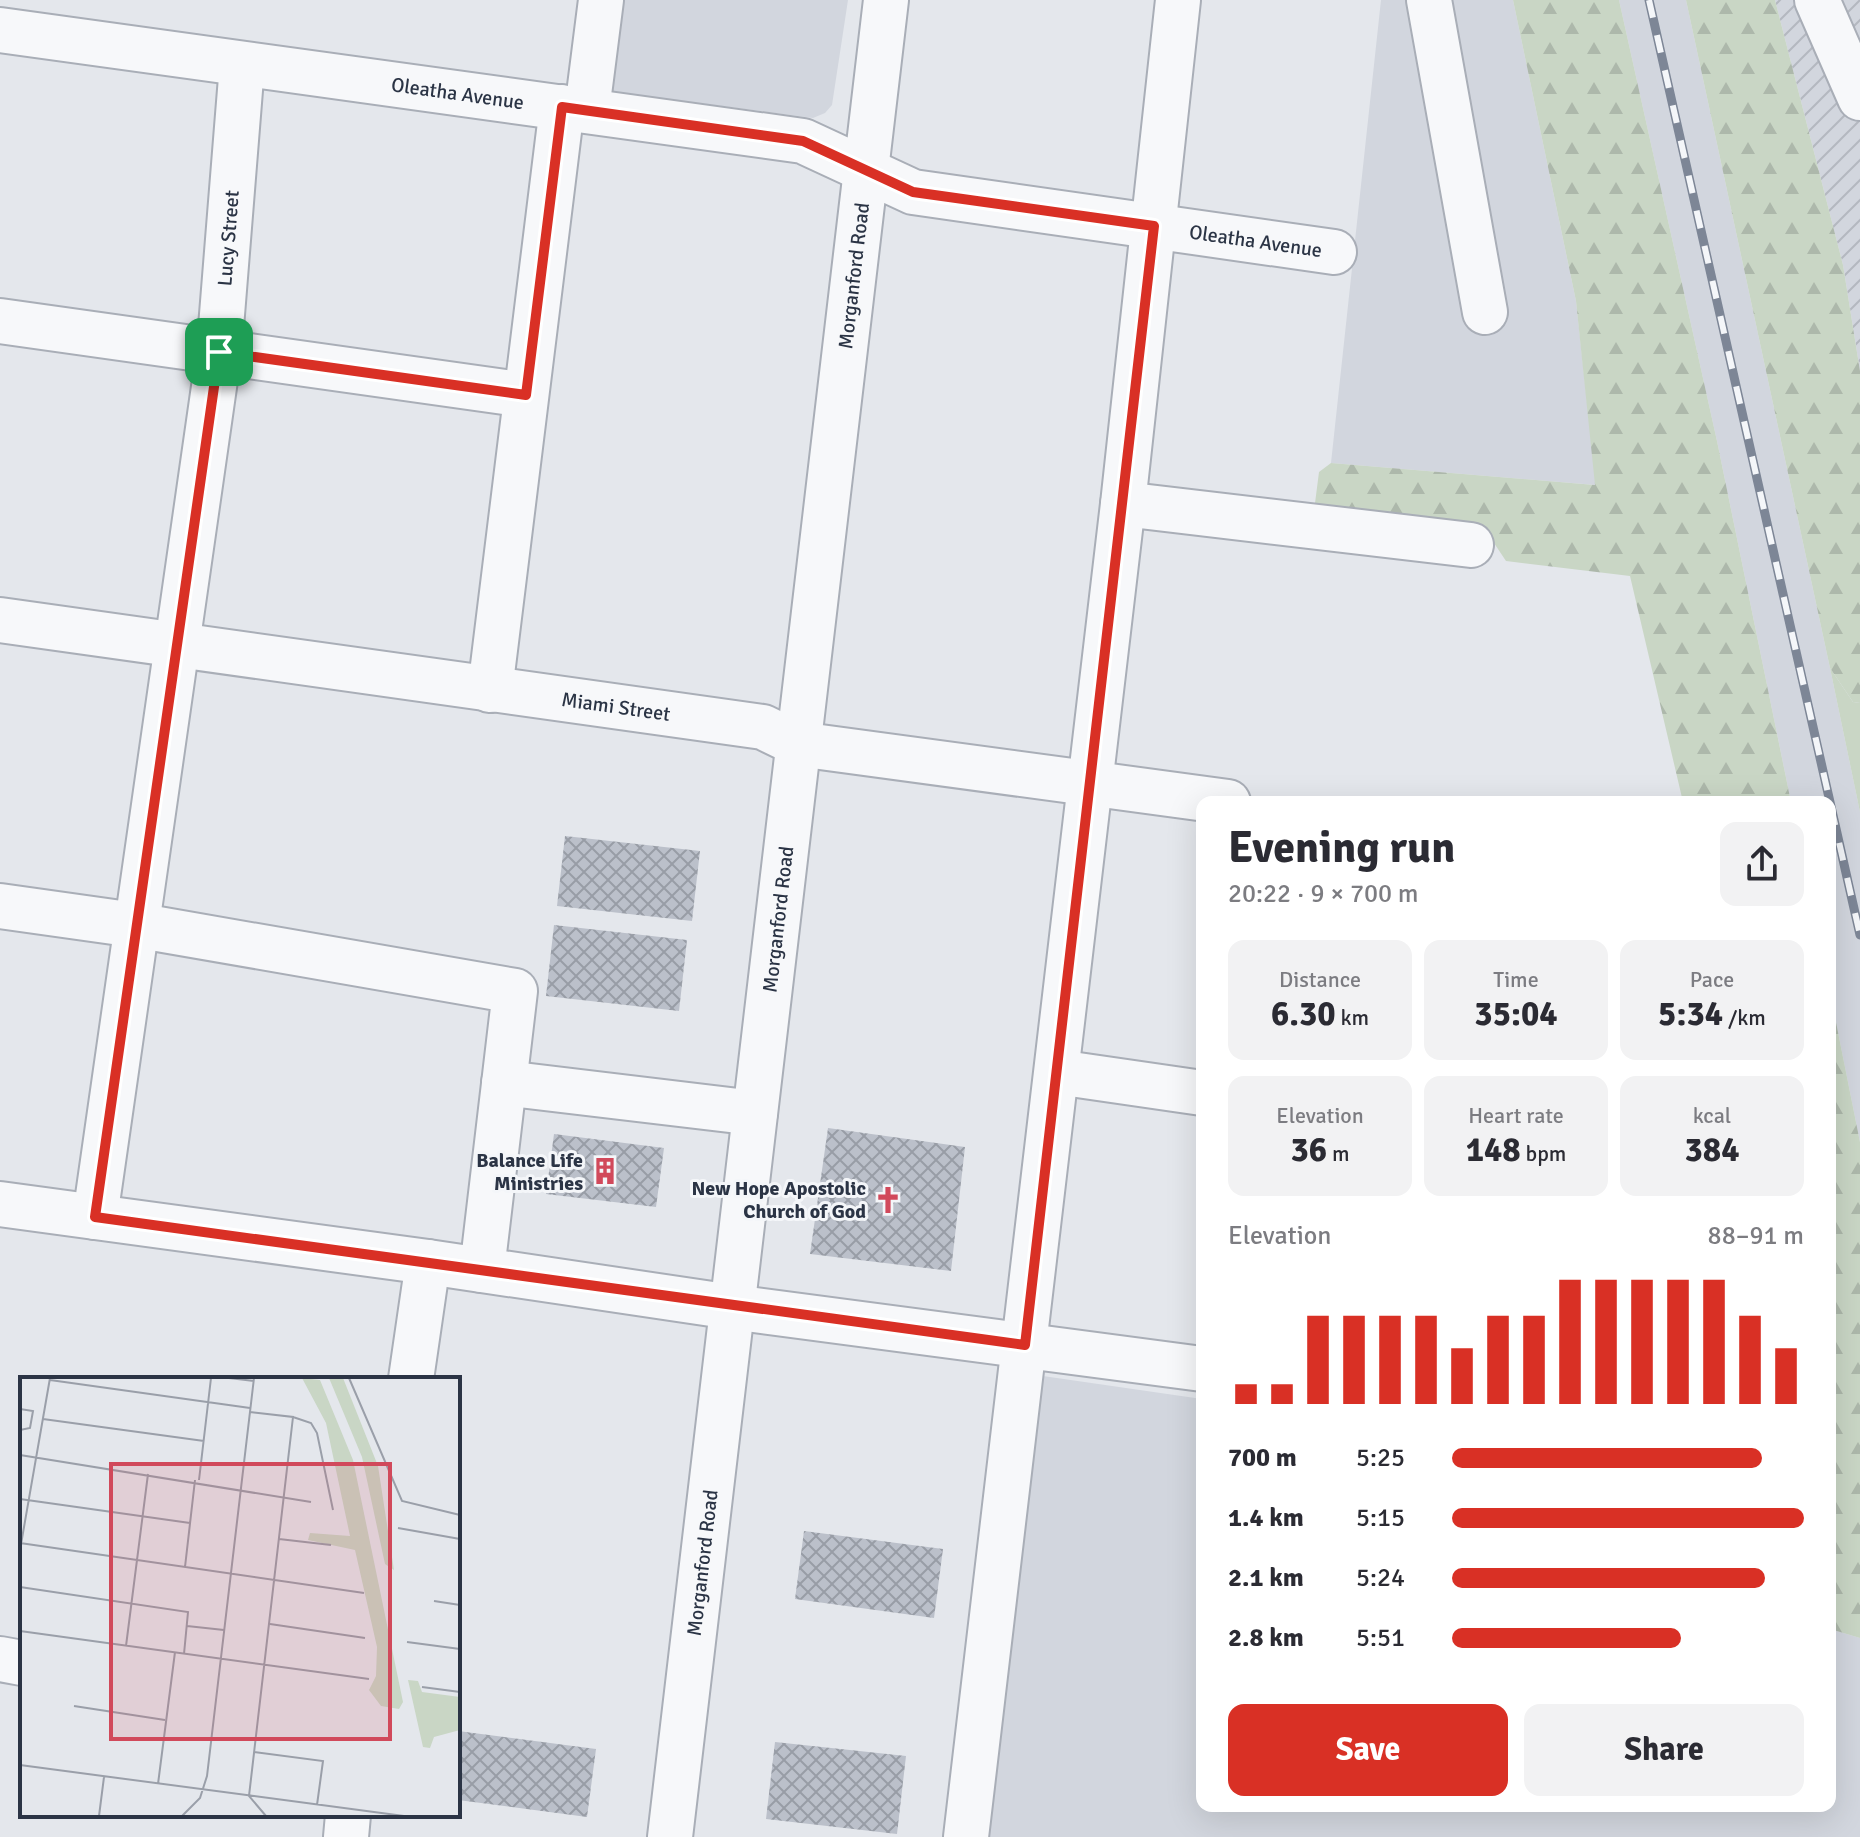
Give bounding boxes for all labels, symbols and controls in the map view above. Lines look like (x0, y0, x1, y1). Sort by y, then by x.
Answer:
street label: Oleatha Avenue (390, 72, 526, 115)
street label: Lucy Street (212, 189, 244, 287)
street label: Morganford Road (833, 201, 875, 350)
street label: Oleatha Avenue (1188, 219, 1324, 263)
pin (185, 318, 253, 386)
icon: arrive (197, 330, 241, 374)
street label: Miami Street (560, 686, 672, 726)
text: Evening run (1228, 821, 1455, 875)
button: share (1720, 822, 1804, 906)
street label: Morganford Road (757, 845, 799, 994)
text: 20:22 · 9 × 700 m (1228, 878, 1419, 910)
text: Distance (1279, 966, 1361, 993)
text: Time (1493, 966, 1539, 993)
text: Pace (1690, 966, 1734, 993)
text: 6.30 (1271, 993, 1336, 1035)
text: 35:04 (1474, 993, 1558, 1035)
text: 5:34 (1658, 993, 1723, 1035)
text: km (1336, 1004, 1369, 1031)
text: /km (1723, 1004, 1766, 1031)
text: Elevation (1276, 1102, 1364, 1129)
text: Heart rate (1468, 1102, 1564, 1129)
text: kcal (1693, 1102, 1731, 1129)
text: 36 (1290, 1129, 1327, 1171)
text: 148 (1466, 1129, 1521, 1171)
text: 384 (1684, 1129, 1740, 1171)
text: m (1327, 1140, 1350, 1167)
text: bpm (1521, 1140, 1566, 1167)
place label: Balance Life Ministries (476, 1148, 583, 1196)
building icon: Balance Life Ministries (590, 1156, 620, 1186)
place label: New Hope Apostolic Church of God (691, 1176, 866, 1224)
church icon: New Hope Apostolic Church of God (873, 1185, 903, 1215)
text: Elevation (1228, 1220, 1332, 1252)
text: 88–91 m (1708, 1220, 1804, 1252)
inset map (20, 1377, 460, 1817)
text: 700 m (1228, 1442, 1297, 1474)
text: 5:25 (1356, 1442, 1405, 1474)
street label: Morganford Road (681, 1488, 723, 1638)
text: 1.4 km (1228, 1502, 1304, 1534)
text: 5:15 (1356, 1502, 1405, 1534)
text: 2.1 km (1228, 1562, 1304, 1594)
text: 5:24 (1356, 1562, 1405, 1594)
text: 2.8 km (1228, 1622, 1304, 1654)
text: 5:51 (1356, 1622, 1405, 1654)
button: Save (1228, 1704, 1508, 1796)
button: Share (1524, 1704, 1804, 1796)

